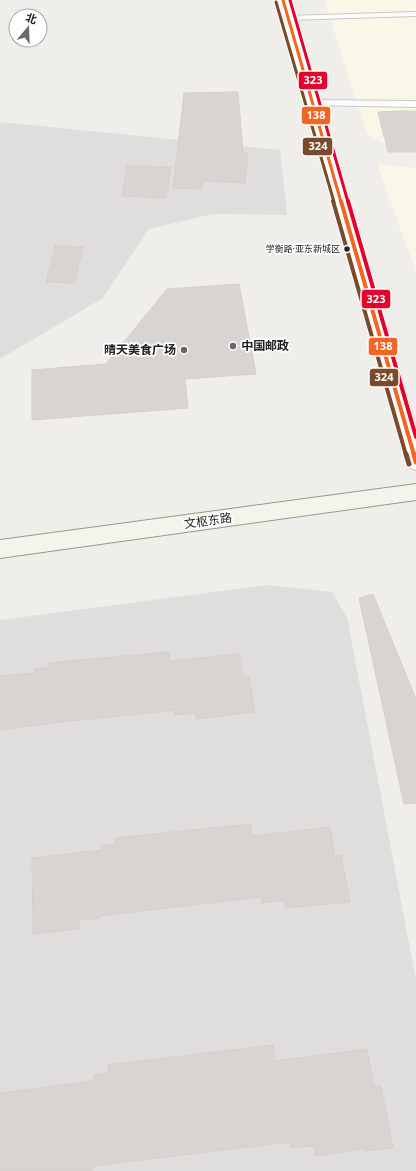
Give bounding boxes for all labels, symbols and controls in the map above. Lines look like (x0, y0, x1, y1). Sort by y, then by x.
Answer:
north arrow (8, 8, 48, 48)
text: 北 (24, 9, 39, 27)
line badge: 323 (298, 71, 328, 90)
text: 323 (304, 72, 322, 87)
line badge: 138 (301, 106, 331, 125)
text: 138 (307, 107, 325, 122)
line badge: 324 (302, 137, 333, 156)
text: 324 (309, 138, 328, 153)
place label: 学衡路·亚东新城区 (266, 242, 340, 255)
marker: 学衡路·亚东新城区 (342, 244, 352, 254)
line badge: 323 (361, 289, 391, 309)
text: 323 (367, 291, 385, 306)
place label: 中国邮政 (241, 337, 289, 354)
line badge: 138 (368, 337, 398, 356)
text: 138 (374, 338, 392, 353)
place label: 晴天美食广场 (104, 341, 176, 358)
marker: 中国邮政 (228, 341, 238, 351)
marker: 晴天美食广场 (179, 345, 189, 355)
line badge: 324 (369, 368, 399, 387)
text: 324 (375, 369, 394, 384)
street label: 文枢东路 (183, 509, 233, 532)

